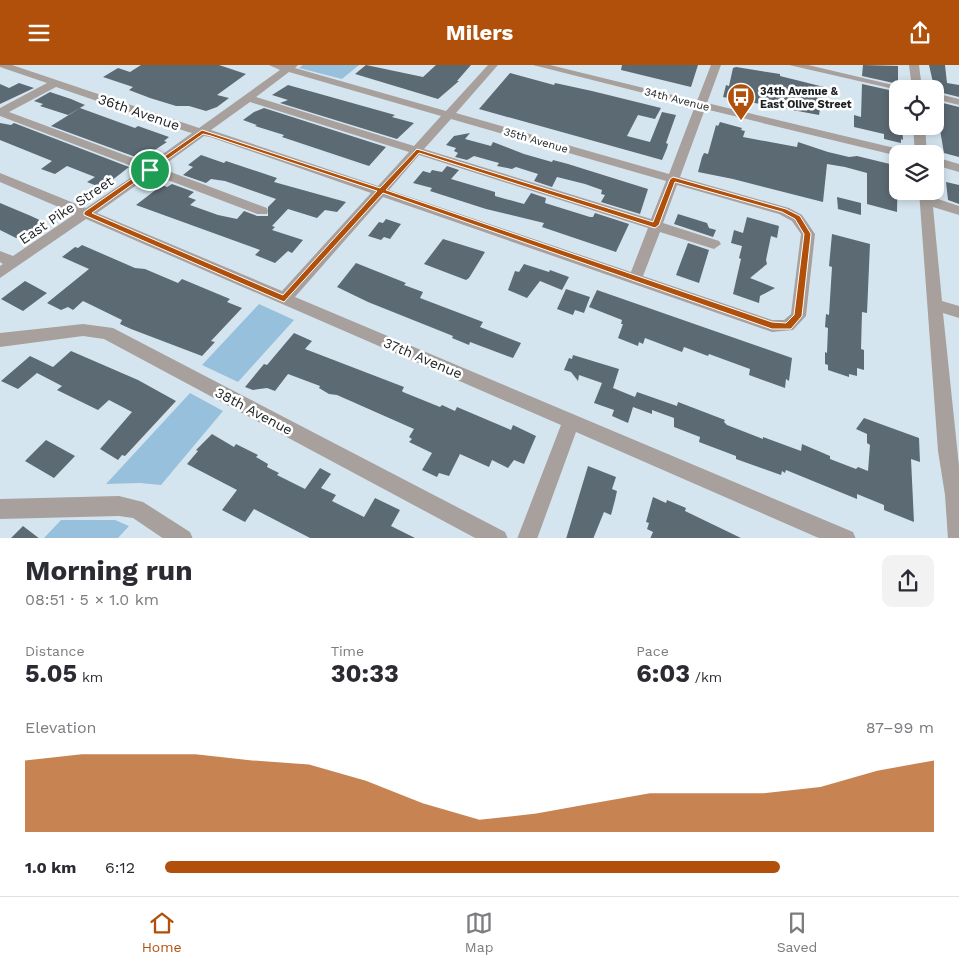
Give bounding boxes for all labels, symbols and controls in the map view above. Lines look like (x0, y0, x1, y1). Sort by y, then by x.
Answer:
icon: menu (25, 19, 53, 47)
icon: share (906, 19, 934, 47)
text: Milers (446, 20, 513, 45)
map controls (889, 80, 944, 200)
button: locate (889, 80, 944, 135)
bus stop icon: 34th Avenue & East Olive Street (726, 82, 756, 121)
street label: 34th Avenue (643, 85, 711, 114)
place label: 34th Avenue & East Olive Street (760, 85, 852, 111)
street label: 36th Avenue (96, 91, 182, 133)
street label: 35th Avenue (502, 125, 570, 156)
button: layers (889, 145, 944, 200)
pin (129, 149, 171, 191)
icon: arrive (136, 156, 164, 184)
street label: East Pike Street (16, 173, 116, 247)
street label: 37th Avenue (381, 334, 465, 382)
street label: 38th Avenue (213, 384, 295, 438)
text: Morning run (25, 554, 193, 587)
button: share (882, 555, 934, 607)
text: 08:51 · 5 × 1.0 km (25, 590, 159, 609)
text: Distance (25, 643, 85, 659)
text: Time (331, 643, 364, 659)
text: Pace (636, 643, 669, 659)
text: 5.05 (25, 659, 77, 688)
text: 30:33 (331, 659, 399, 688)
text: 6:03 (636, 659, 690, 688)
text: km (77, 669, 103, 685)
text: /km (690, 669, 722, 685)
text: Elevation (25, 718, 96, 737)
text: 87–99 m (866, 718, 934, 737)
text: 1.0 km (25, 858, 76, 877)
text: 6:12 (105, 858, 135, 877)
tab: Home (142, 909, 182, 955)
tab: Map (465, 909, 493, 955)
tab: Saved (777, 909, 817, 955)

